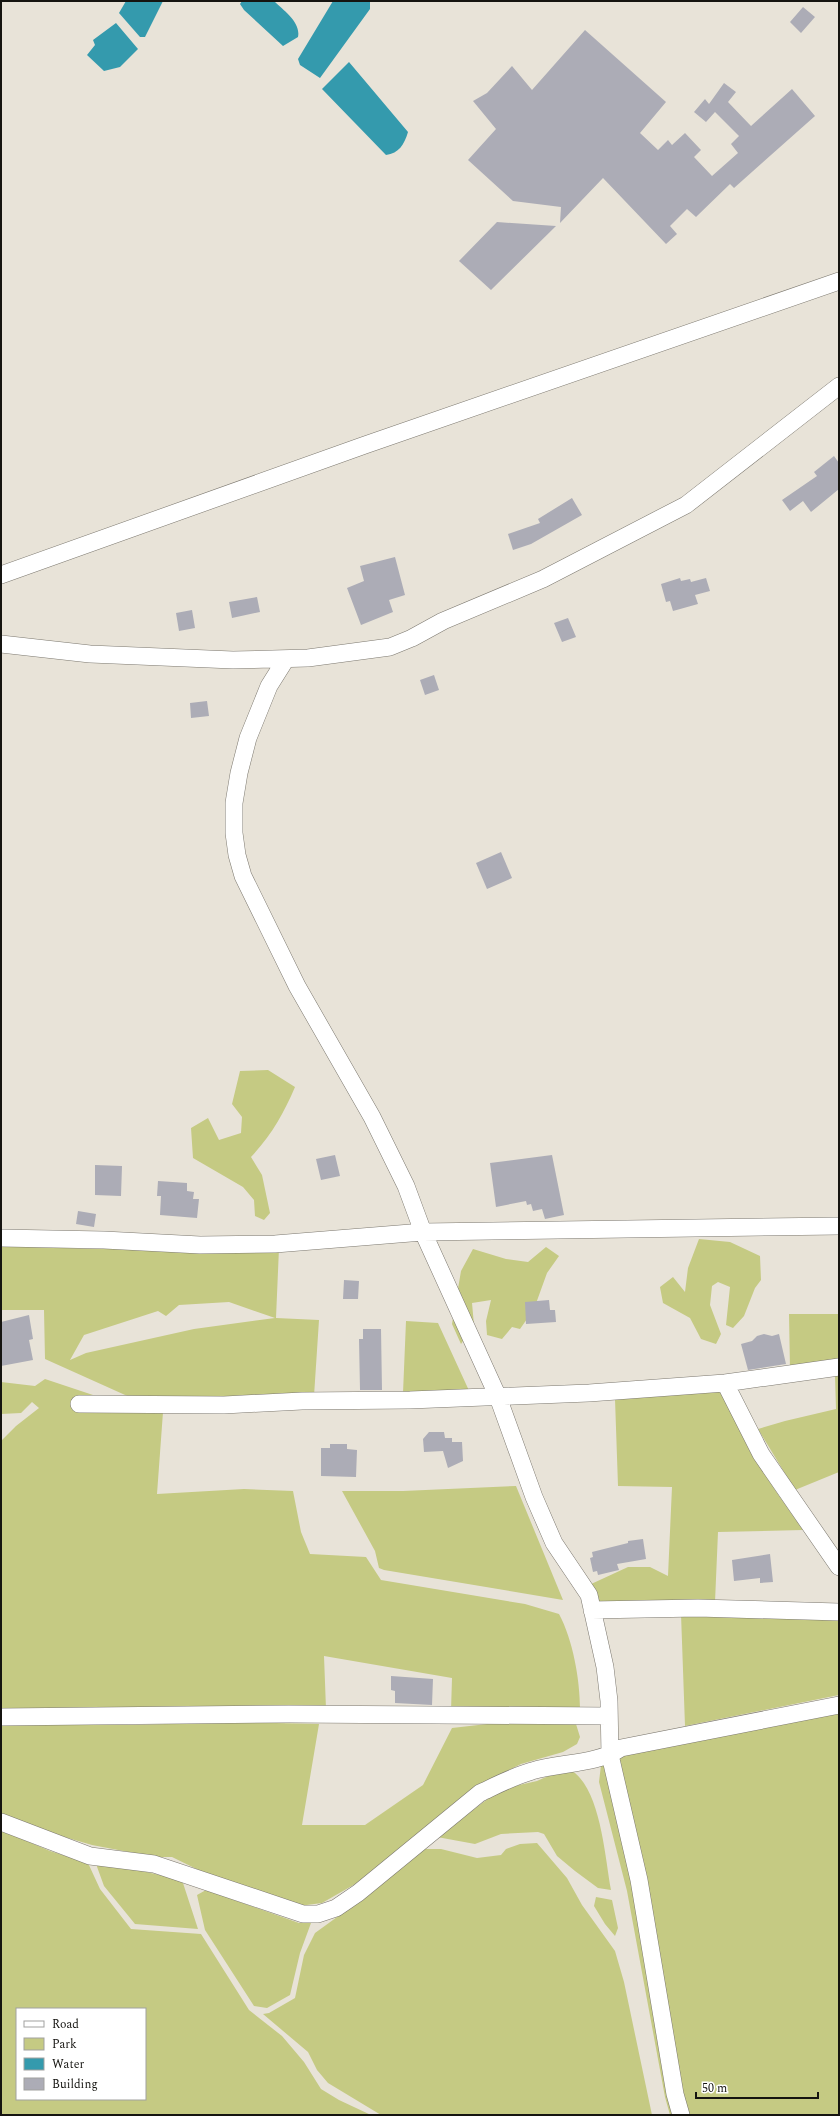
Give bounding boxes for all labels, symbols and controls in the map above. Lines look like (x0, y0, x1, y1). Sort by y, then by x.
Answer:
legend (16, 2008, 146, 2100)
text: Road (52, 2015, 79, 2034)
text: Park (52, 2035, 77, 2054)
text: Water (52, 2055, 84, 2074)
scale bar (696, 2074, 818, 2100)
text: Building (52, 2075, 98, 2094)
text: 50 m (702, 2079, 727, 2098)

